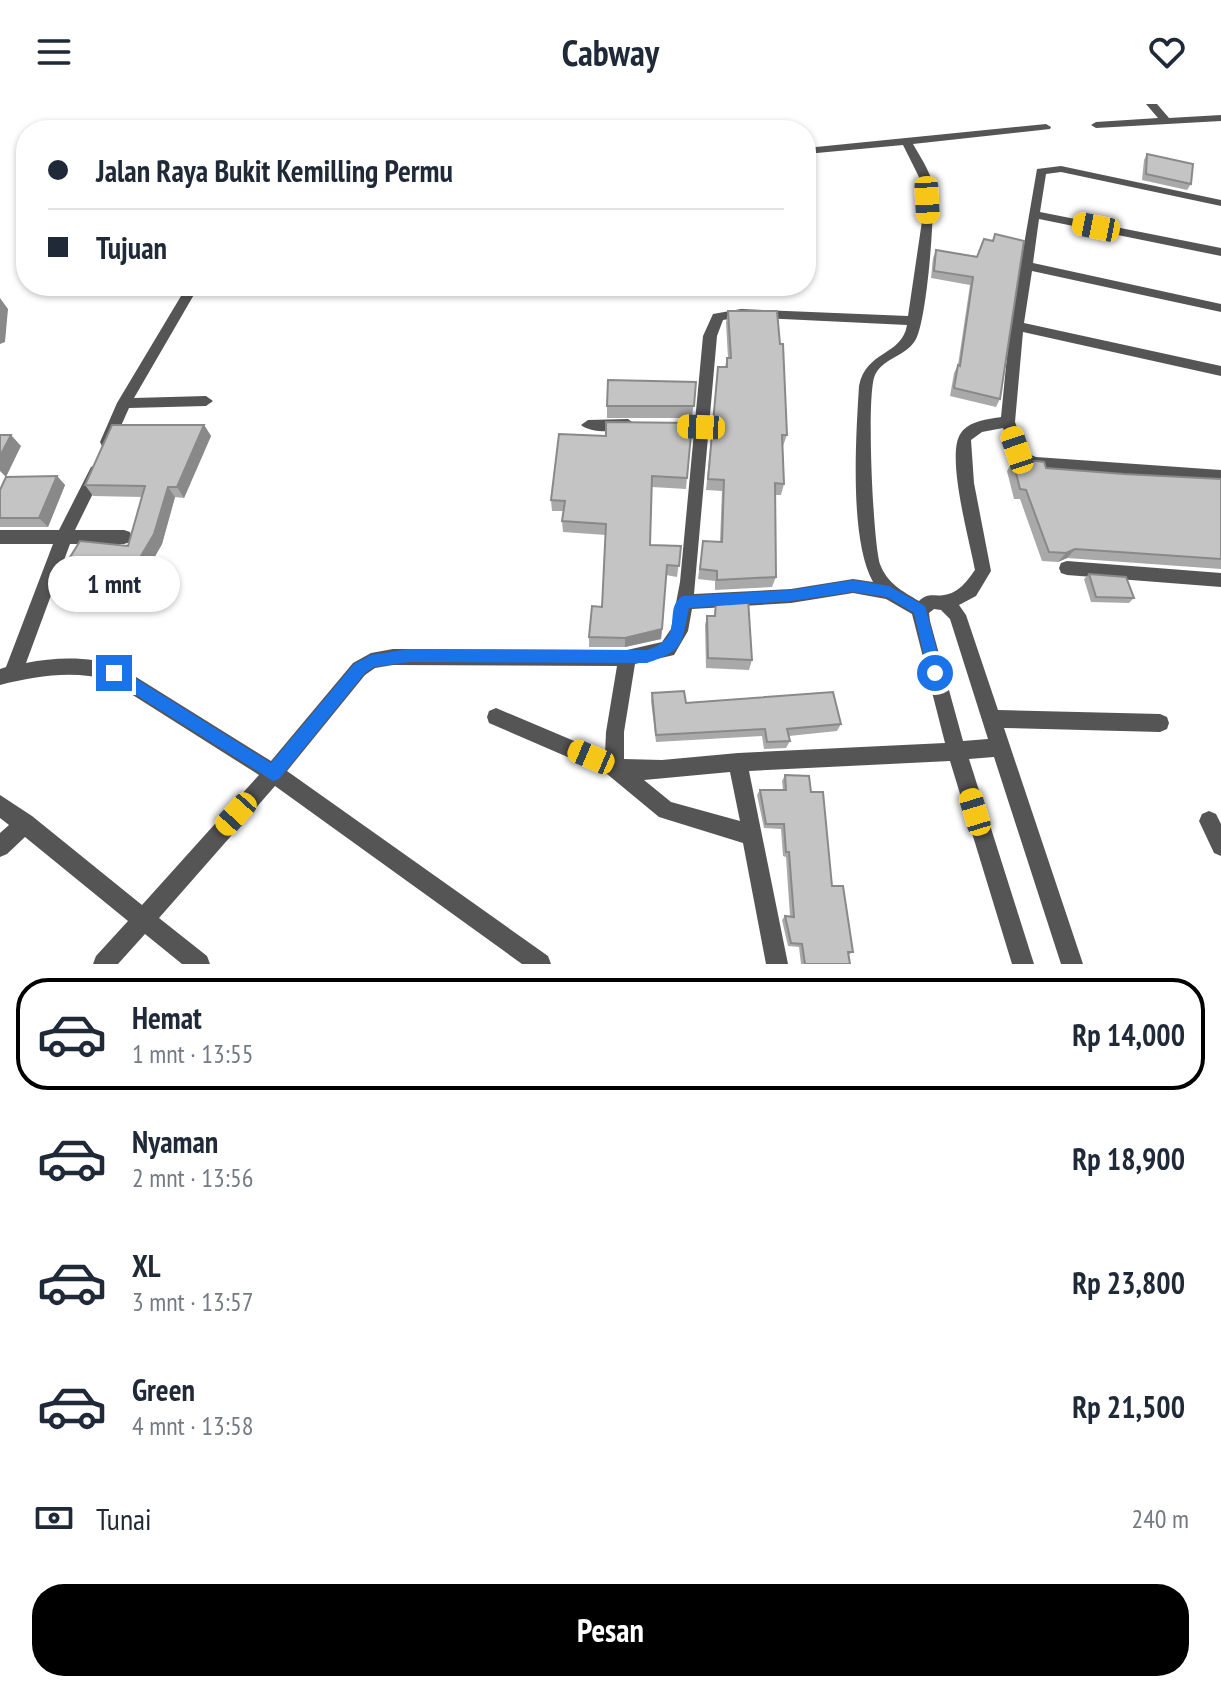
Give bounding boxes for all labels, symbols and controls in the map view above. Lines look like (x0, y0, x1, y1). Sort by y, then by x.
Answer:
text: Cabway (562, 29, 659, 76)
icon: menu (32, 30, 76, 74)
icon: heart (1145, 30, 1189, 74)
text: Jalan Raya Bukit Kemilling Permu (96, 151, 453, 190)
car (914, 175, 940, 225)
car (1070, 211, 1122, 243)
text: Tujuan (96, 228, 167, 267)
car (677, 414, 725, 440)
car (998, 423, 1036, 477)
callout: 1 mnt (48, 557, 180, 613)
text: 1 mnt (87, 567, 141, 600)
route end (96, 655, 132, 691)
route start (917, 655, 953, 691)
car (564, 737, 618, 777)
car (957, 786, 993, 838)
car (211, 788, 261, 840)
icon: car (36, 998, 108, 1070)
text: Hemat (132, 998, 202, 1037)
text: Rp 14,000 (1072, 1015, 1185, 1054)
text: 1 mnt · 13:55 (132, 1037, 253, 1070)
icon: car (36, 1122, 108, 1194)
text: Nyaman (132, 1122, 218, 1161)
text: Rp 18,900 (1072, 1139, 1185, 1178)
text: 2 mnt · 13:56 (132, 1161, 253, 1194)
icon: car (36, 1246, 108, 1318)
text: XL (132, 1246, 161, 1285)
text: Rp 23,800 (1072, 1263, 1185, 1302)
text: 3 mnt · 13:57 (132, 1285, 253, 1318)
icon: car (36, 1370, 108, 1442)
text: Green (132, 1370, 195, 1409)
text: Rp 21,500 (1072, 1387, 1185, 1426)
text: 4 mnt · 13:58 (132, 1409, 253, 1442)
icon: cash (32, 1496, 76, 1540)
text: Tunai (96, 1499, 152, 1538)
text: 240 m (1131, 1502, 1189, 1535)
button: Pesan (32, 1584, 1189, 1676)

